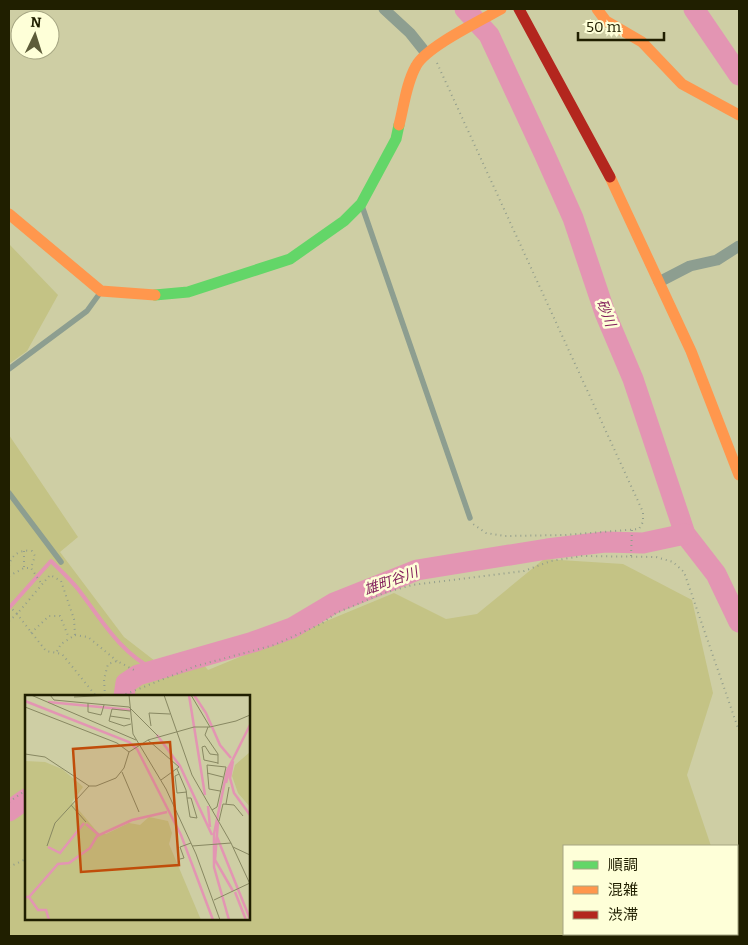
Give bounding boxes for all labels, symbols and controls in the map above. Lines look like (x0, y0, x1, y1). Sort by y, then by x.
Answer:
north arrow (10, 10, 60, 60)
scale bar (578, 10, 664, 42)
text: N (30, 14, 42, 31)
text: 50 m (586, 18, 622, 36)
water label: 砂川 (593, 297, 620, 331)
water label: 雄町谷川 (362, 563, 422, 599)
inset map (25, 695, 250, 920)
legend (563, 845, 738, 935)
text: 順調 (608, 856, 638, 874)
text: 混雑 (608, 881, 638, 899)
text: 渋滞 (608, 906, 638, 924)

